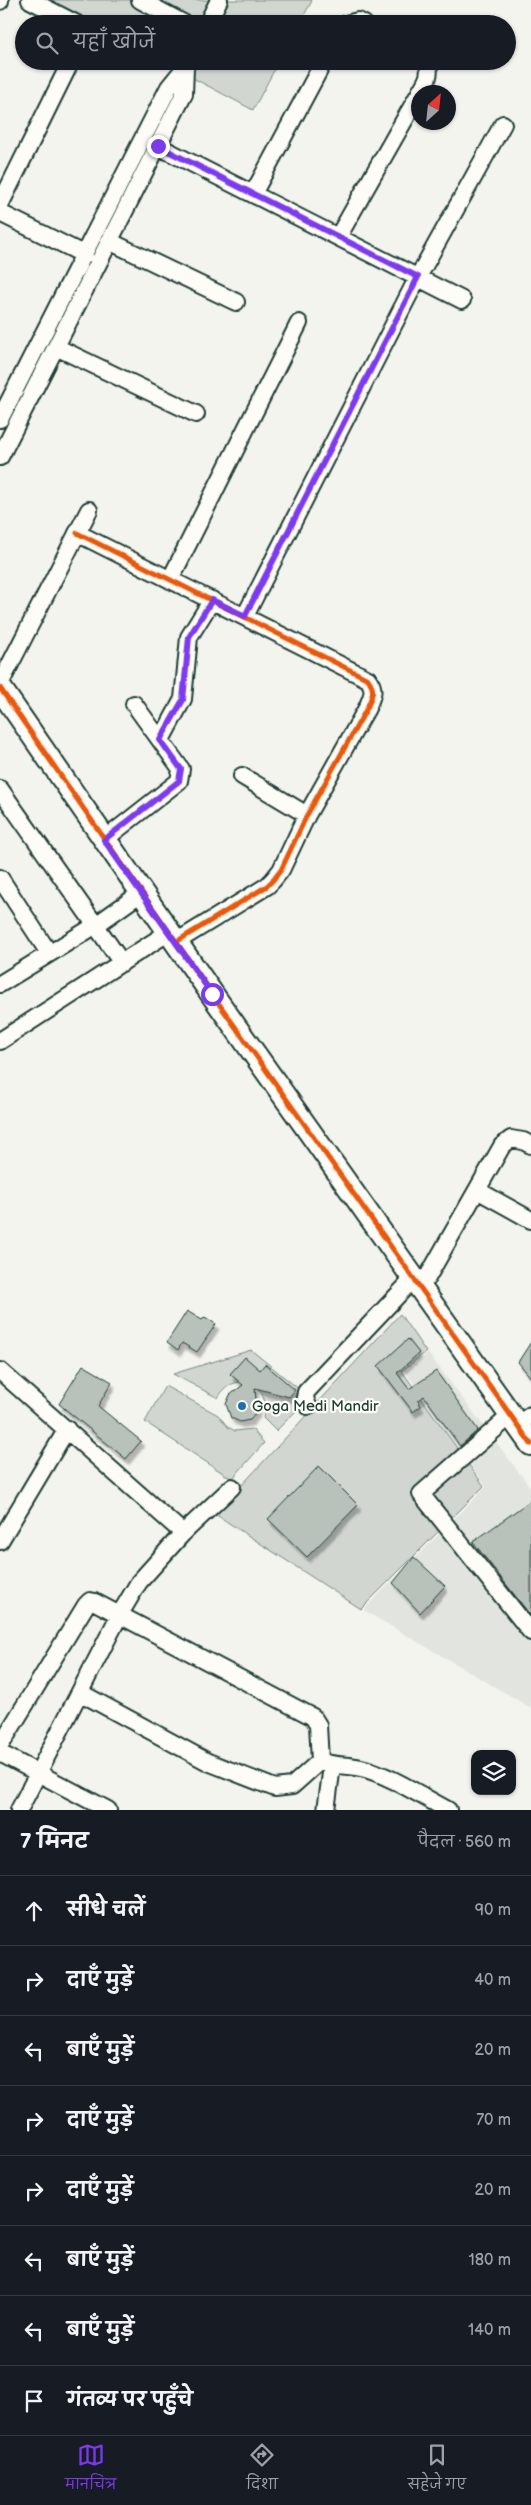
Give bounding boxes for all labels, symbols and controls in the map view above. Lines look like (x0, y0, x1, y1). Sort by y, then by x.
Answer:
search box (15, 15, 516, 70)
icon: search (33, 29, 61, 57)
text: यहाँ खोजें (73, 31, 155, 54)
north arrow (411, 85, 456, 130)
route end (147, 135, 170, 158)
route start (201, 983, 224, 1006)
place label: Goga Medi Mandir (252, 1397, 379, 1416)
marker: Goga Medi Mandir (236, 1400, 248, 1412)
map controls (471, 1750, 516, 1795)
button: layers (471, 1750, 516, 1795)
text: 7 मिनट (20, 1829, 88, 1854)
text: पैदल · 560 m (418, 1833, 511, 1852)
icon: ahead (20, 1897, 48, 1925)
text: सीधे चलें (67, 1899, 145, 1922)
text: 90 m (475, 1901, 511, 1920)
icon: right (20, 1967, 48, 1995)
text: दाएँ मुड़ें (67, 1969, 133, 1992)
text: 40 m (474, 1971, 511, 1990)
icon: left (20, 2037, 48, 2065)
text: बाएँ मुड़ें (67, 2039, 134, 2062)
text: 20 m (475, 2041, 511, 2060)
icon: right (20, 2107, 48, 2135)
text: दाएँ मुड़ें (67, 2109, 133, 2132)
text: 70 m (476, 2111, 511, 2130)
icon: right (20, 2177, 48, 2205)
text: दाएँ मुड़ें (67, 2179, 133, 2202)
text: 20 m (475, 2181, 511, 2200)
icon: left (20, 2247, 48, 2275)
text: बाएँ मुड़ें (67, 2249, 134, 2272)
text: 180 m (469, 2251, 511, 2270)
icon: left (20, 2317, 48, 2345)
text: बाएँ मुड़ें (67, 2319, 134, 2342)
text: 140 m (468, 2321, 511, 2340)
icon: arrive (20, 2387, 48, 2415)
text: गंतव्य पर पहुँचे (67, 2389, 193, 2412)
tab: मानचित्र (65, 2441, 116, 2500)
tab: दिशा (246, 2441, 278, 2500)
tab: सहेजे गए (408, 2441, 466, 2500)

